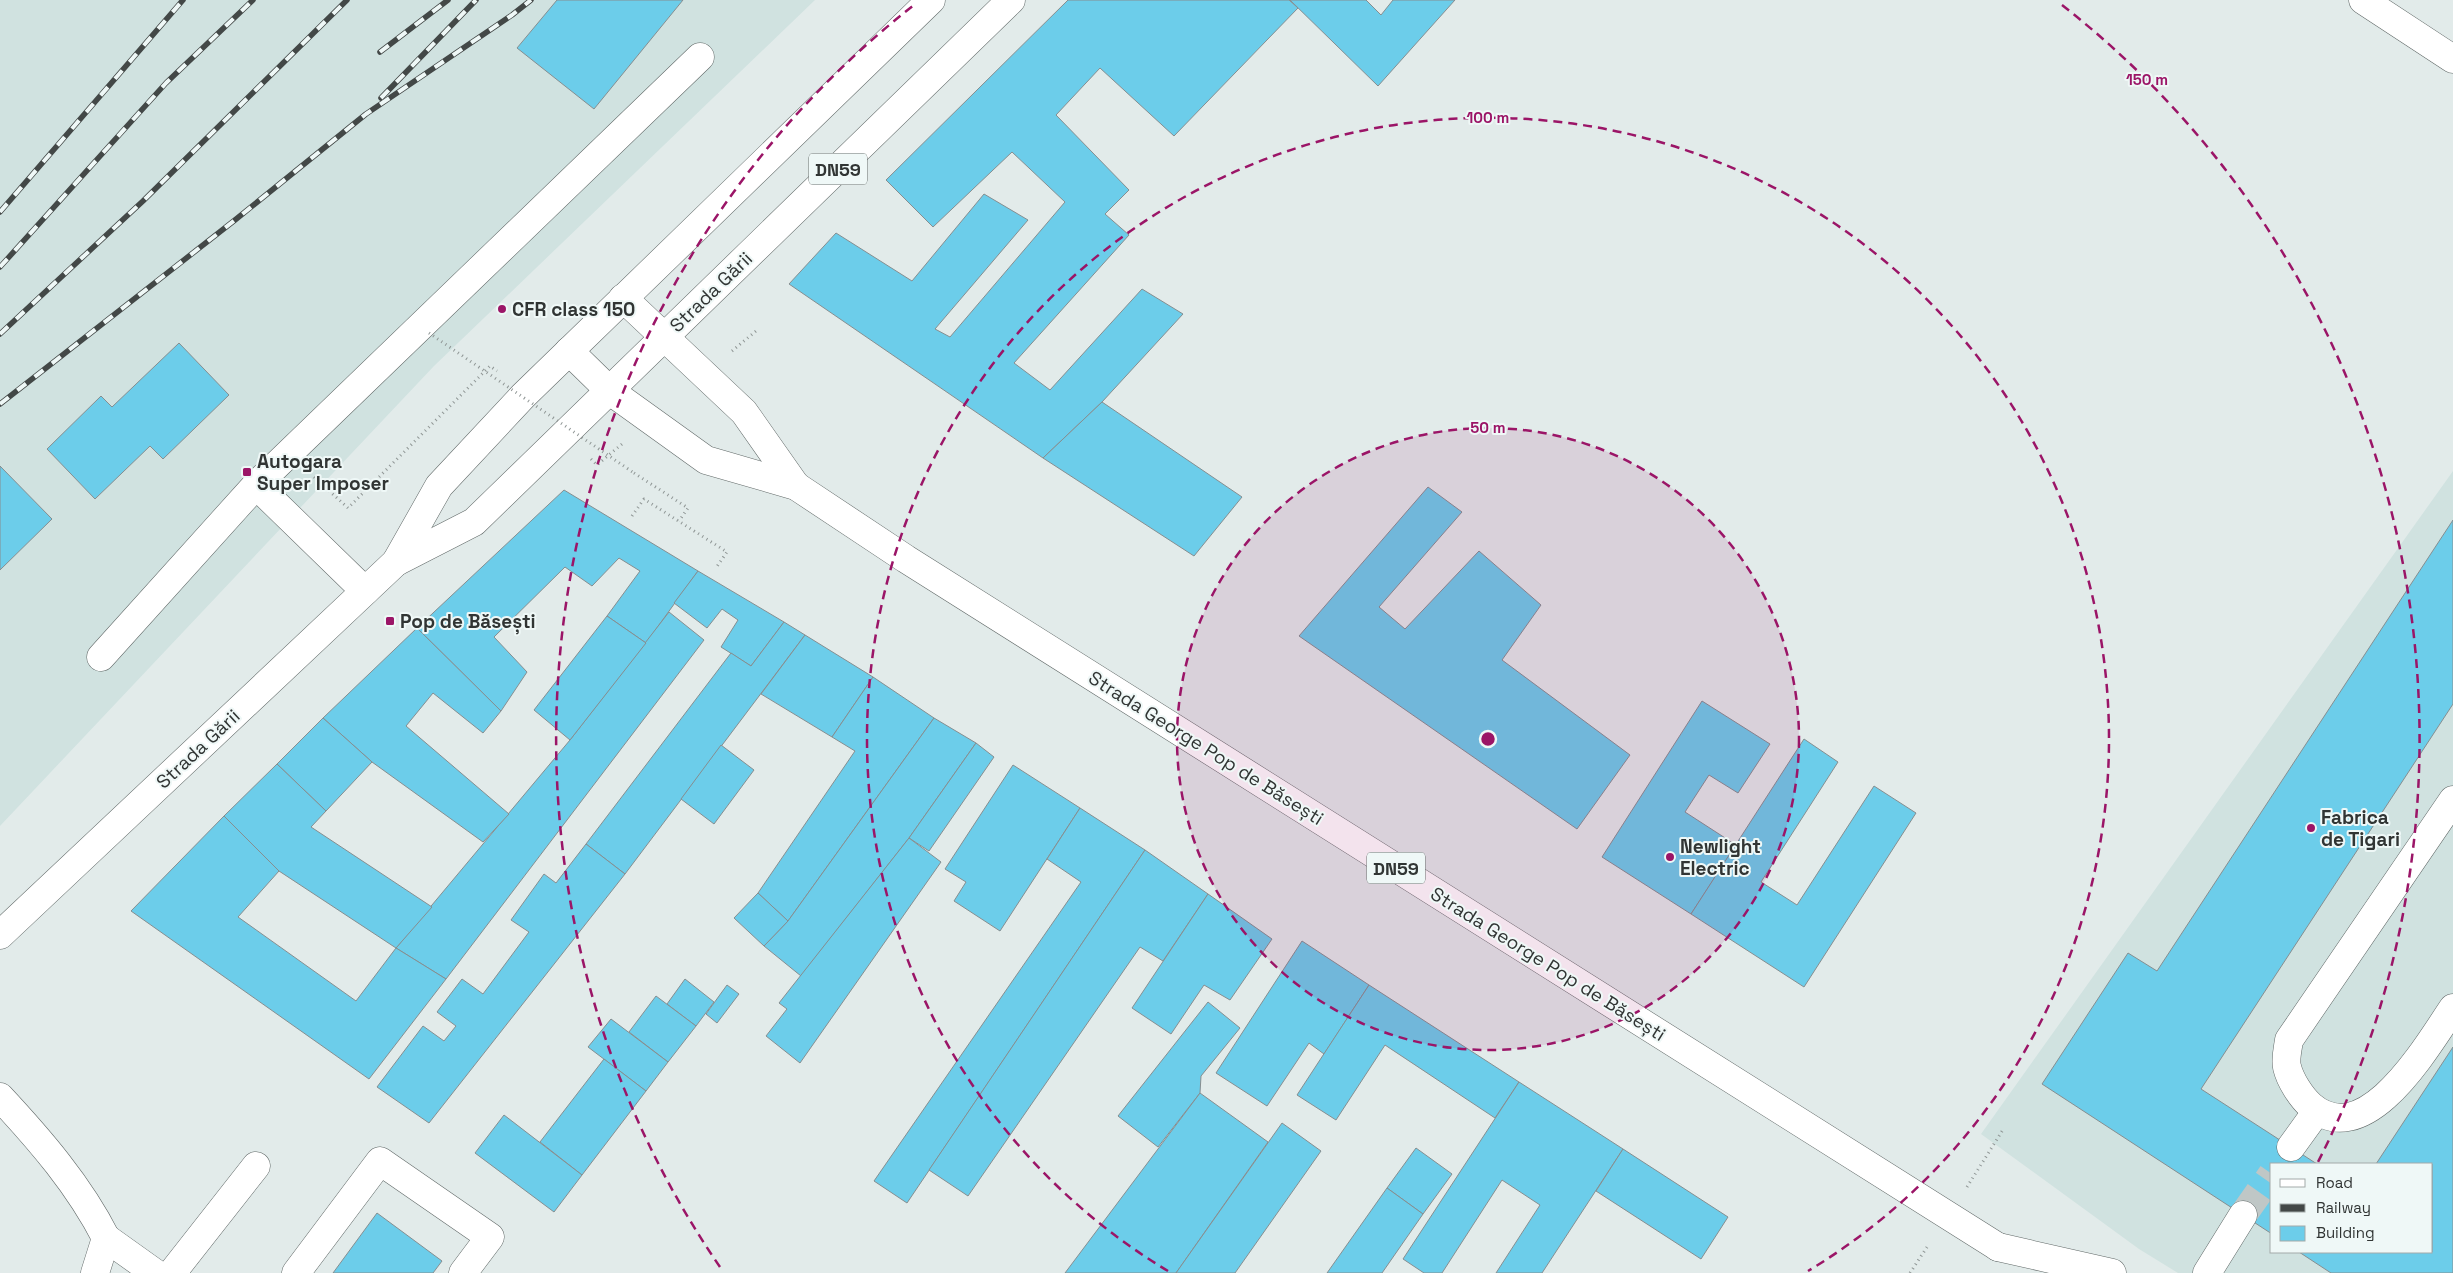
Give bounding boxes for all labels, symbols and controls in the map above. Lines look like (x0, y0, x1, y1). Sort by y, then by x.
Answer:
text: 150 m (2126, 70, 2168, 89)
text: 100 m (1467, 108, 1509, 127)
road number: DN59 (809, 153, 867, 184)
street label: Strada Gării (664, 246, 758, 338)
place label: CFR class 150 (512, 297, 635, 322)
marker: CFR class 150 (496, 303, 508, 315)
text: 50 m (1470, 418, 1506, 437)
place label: Autogara Super Imposer (257, 449, 389, 496)
marker: Autogara Super Imposer (241, 466, 253, 478)
place label: Pop de Băsești (400, 609, 536, 635)
marker: Pop de Băsești (384, 615, 396, 627)
street label: Strada George Pop de Băsești (1084, 665, 1328, 831)
street label: Strada Gării (151, 704, 245, 794)
centre of rings (1479, 730, 1497, 748)
place label: Fabrica de Tigari (2321, 805, 2400, 852)
marker: Fabrica de Tigari (2305, 822, 2317, 834)
place label: Newlight Electric (1680, 834, 1761, 881)
marker: Newlight Electric (1664, 851, 1676, 863)
road number: DN59 (1367, 852, 1425, 884)
street label: Strada George Pop de Băsești (1426, 881, 1670, 1047)
legend (2270, 1163, 2433, 1253)
text: Road (2316, 1173, 2353, 1192)
text: Railway (2316, 1198, 2371, 1217)
text: Building (2316, 1223, 2375, 1242)

